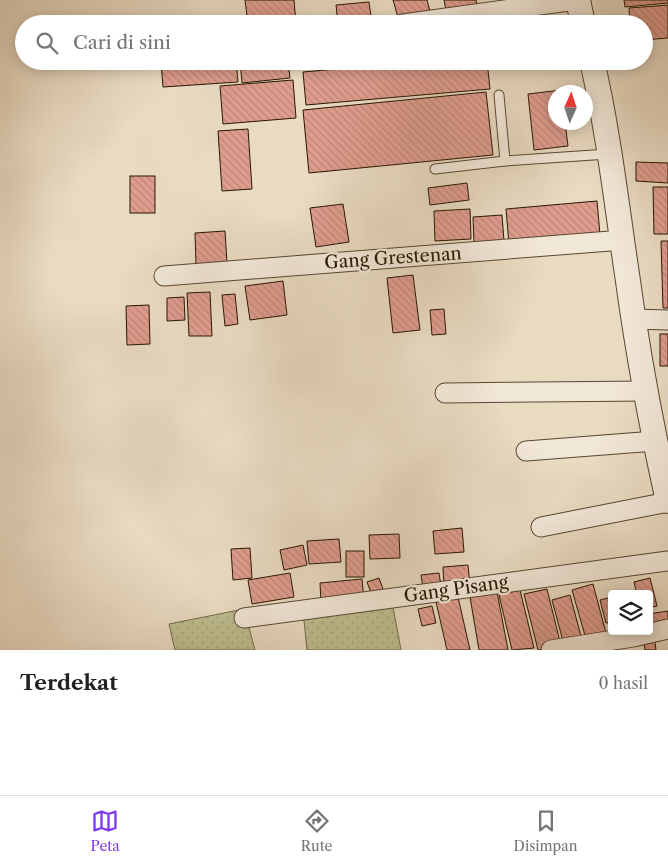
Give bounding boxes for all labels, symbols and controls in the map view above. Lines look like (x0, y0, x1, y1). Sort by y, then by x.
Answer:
search box (15, 15, 653, 70)
icon: search (33, 29, 61, 57)
text: Cari di sini (73, 31, 171, 54)
north arrow (548, 85, 593, 130)
street label: Gang Grestenan (324, 242, 462, 274)
street label: Gang Pisang (402, 571, 510, 607)
map controls (608, 590, 653, 635)
button: layers (608, 590, 653, 635)
text: Terdekat (20, 670, 118, 695)
text: 0 hasil (599, 673, 648, 693)
tab: Peta (91, 807, 120, 855)
tab: Rute (301, 807, 332, 855)
tab: Disimpan (514, 807, 577, 855)

